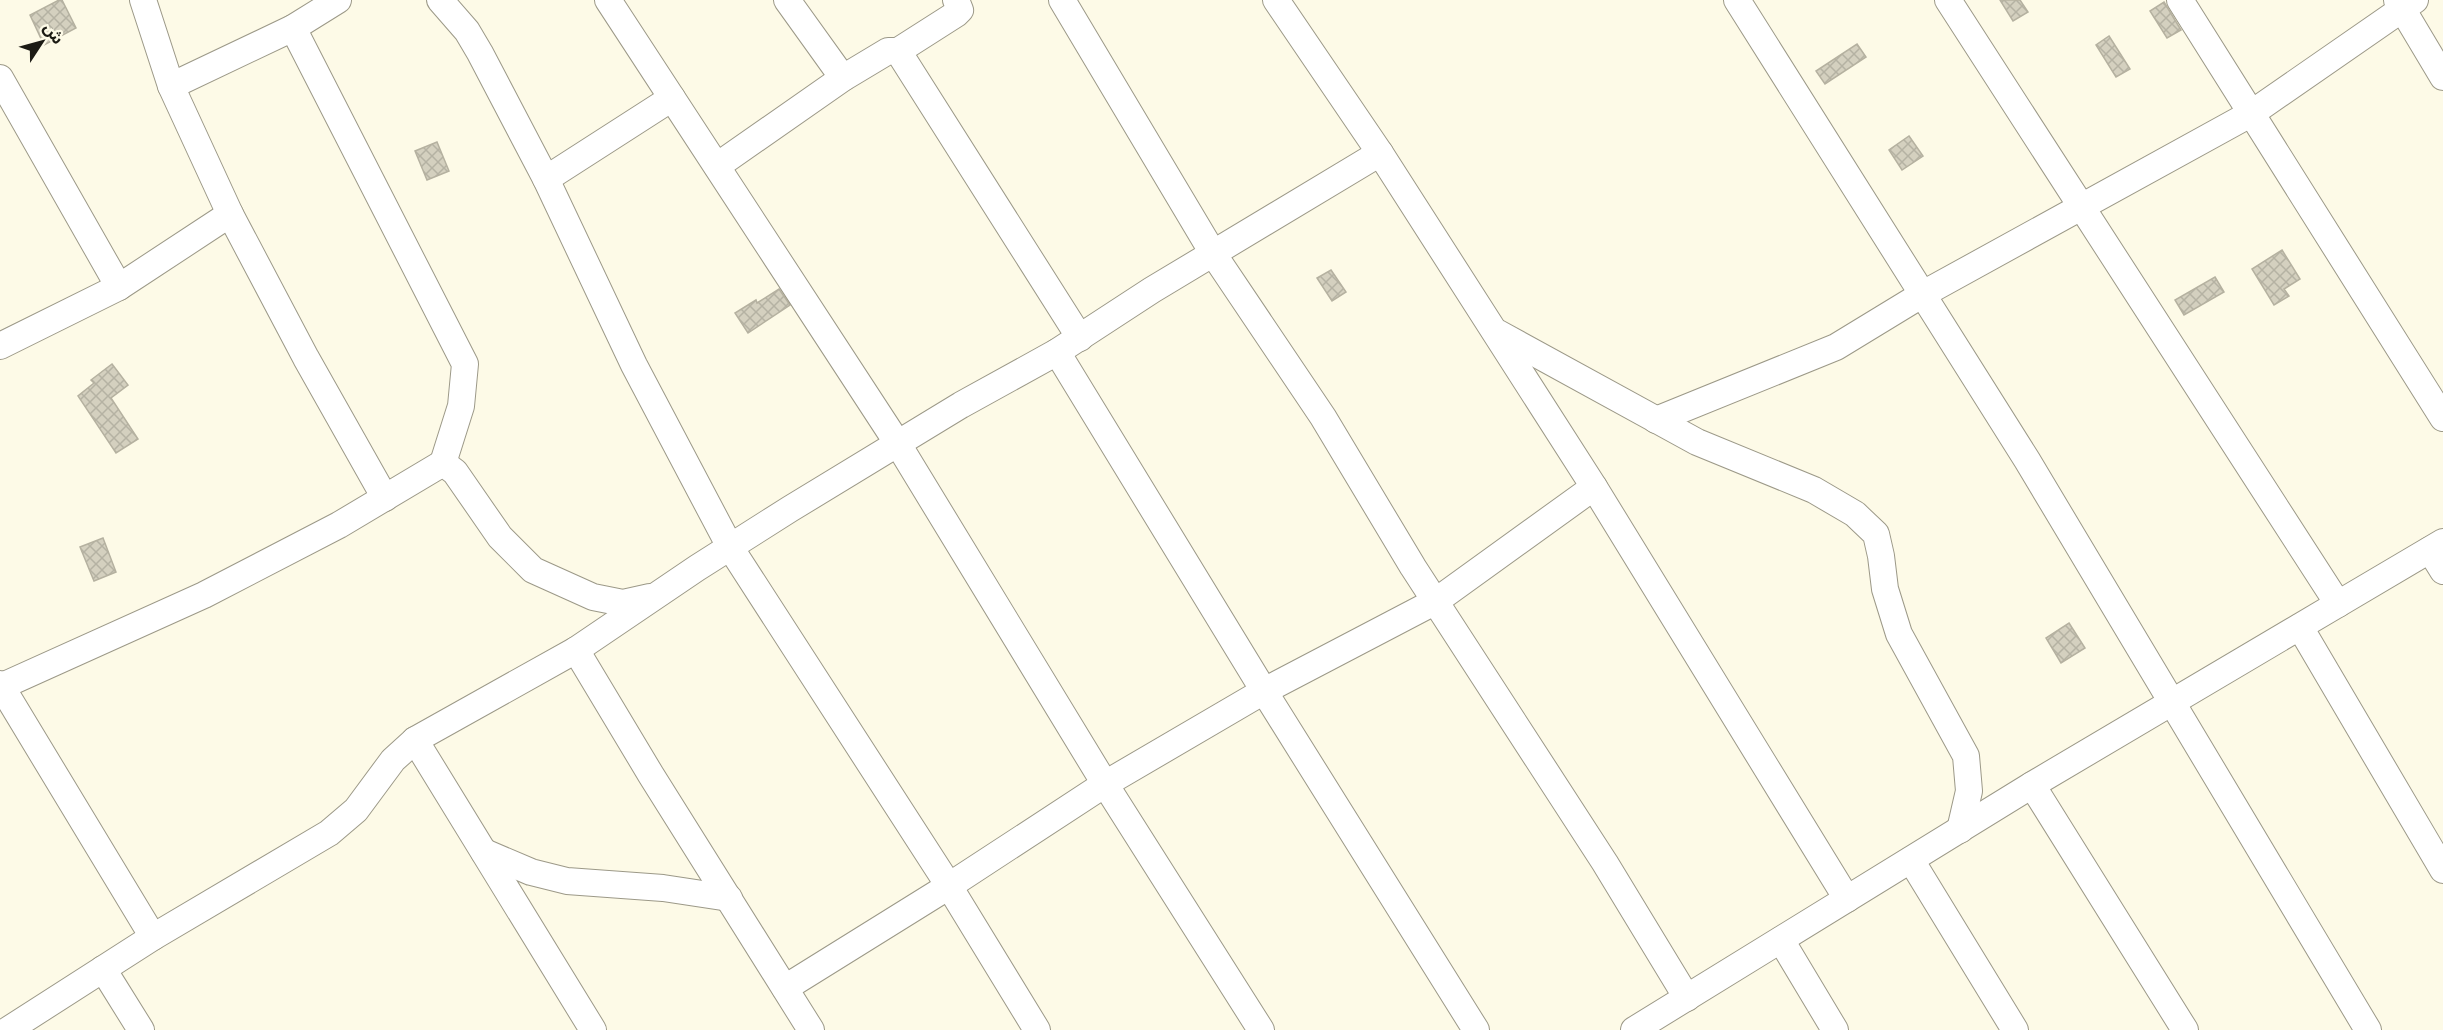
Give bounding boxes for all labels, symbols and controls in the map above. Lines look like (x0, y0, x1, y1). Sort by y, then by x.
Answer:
north arrow (12, 12, 72, 72)
text: ش (39, 18, 69, 49)

